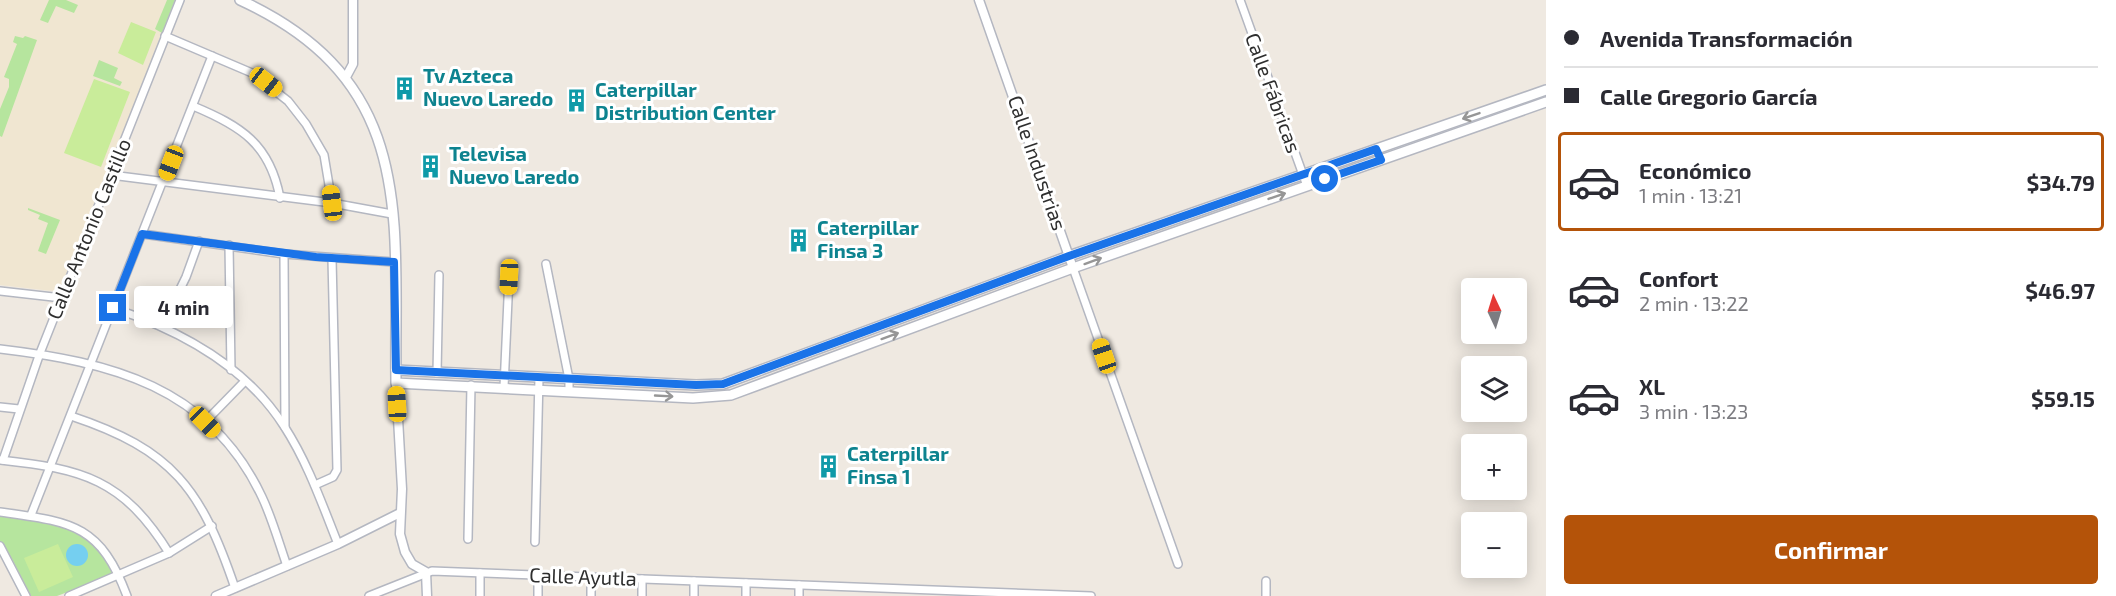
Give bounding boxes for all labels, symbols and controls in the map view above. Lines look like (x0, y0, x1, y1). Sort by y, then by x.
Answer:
text: Avenida Transformación (1600, 25, 1853, 51)
street label: Calle Fábricas (1241, 29, 1307, 156)
place label: Tv Azteca Nuevo Laredo (423, 63, 553, 110)
car (246, 64, 286, 100)
building icon: Tv Azteca Nuevo Laredo (392, 75, 418, 101)
place label: Caterpillar Distribution Center (595, 77, 776, 124)
text: Calle Gregorio García (1600, 83, 1818, 109)
building icon: Caterpillar Distribution Center (564, 88, 590, 114)
street label: Calle Industrias (1004, 92, 1072, 233)
one-way arrow (1462, 111, 1481, 122)
street label: Calle Antonio Castillo (41, 135, 135, 322)
place label: Televisa Nuevo Laredo (449, 141, 579, 188)
car (156, 143, 186, 183)
building icon: Televisa Nuevo Laredo (418, 153, 444, 179)
icon: car (1567, 155, 1621, 209)
text: Económico (1639, 157, 1751, 183)
route start (1311, 165, 1338, 192)
text: $34.79 (2027, 169, 2095, 195)
text: 1 min · 13:21 (1639, 183, 1742, 207)
car (321, 184, 343, 222)
one-way arrow (1267, 190, 1285, 201)
place label: Caterpillar Finsa 3 (817, 215, 919, 262)
building icon: Caterpillar Finsa 3 (786, 227, 812, 253)
one-way arrow (1083, 254, 1101, 265)
car (499, 259, 519, 295)
icon: car (1567, 263, 1621, 317)
text: Confort (1639, 265, 1718, 291)
text: $46.97 (2025, 277, 2095, 303)
north arrow (1461, 278, 1527, 344)
map controls (1461, 278, 1527, 578)
callout: 4 min (134, 287, 233, 329)
text: 2 min · 13:22 (1639, 291, 1749, 315)
route end (99, 294, 126, 321)
text: 4 min (157, 295, 210, 319)
one-way arrow (880, 329, 899, 340)
car (1090, 336, 1118, 376)
button: layers (1461, 356, 1527, 422)
icon: car (1567, 371, 1621, 425)
text: XL (1639, 373, 1665, 399)
text: $59.15 (2031, 385, 2095, 411)
car (387, 386, 407, 422)
one-way arrow (653, 391, 673, 402)
text: 3 min · 13:23 (1639, 399, 1748, 423)
car (186, 403, 224, 441)
button: + (1461, 434, 1527, 500)
place label: Caterpillar Finsa 1 (847, 441, 949, 488)
building icon: Caterpillar Finsa 1 (816, 453, 842, 479)
button: − (1461, 512, 1527, 578)
button: Confirmar (1564, 515, 2098, 584)
street label: Calle Ayutla (529, 562, 637, 590)

